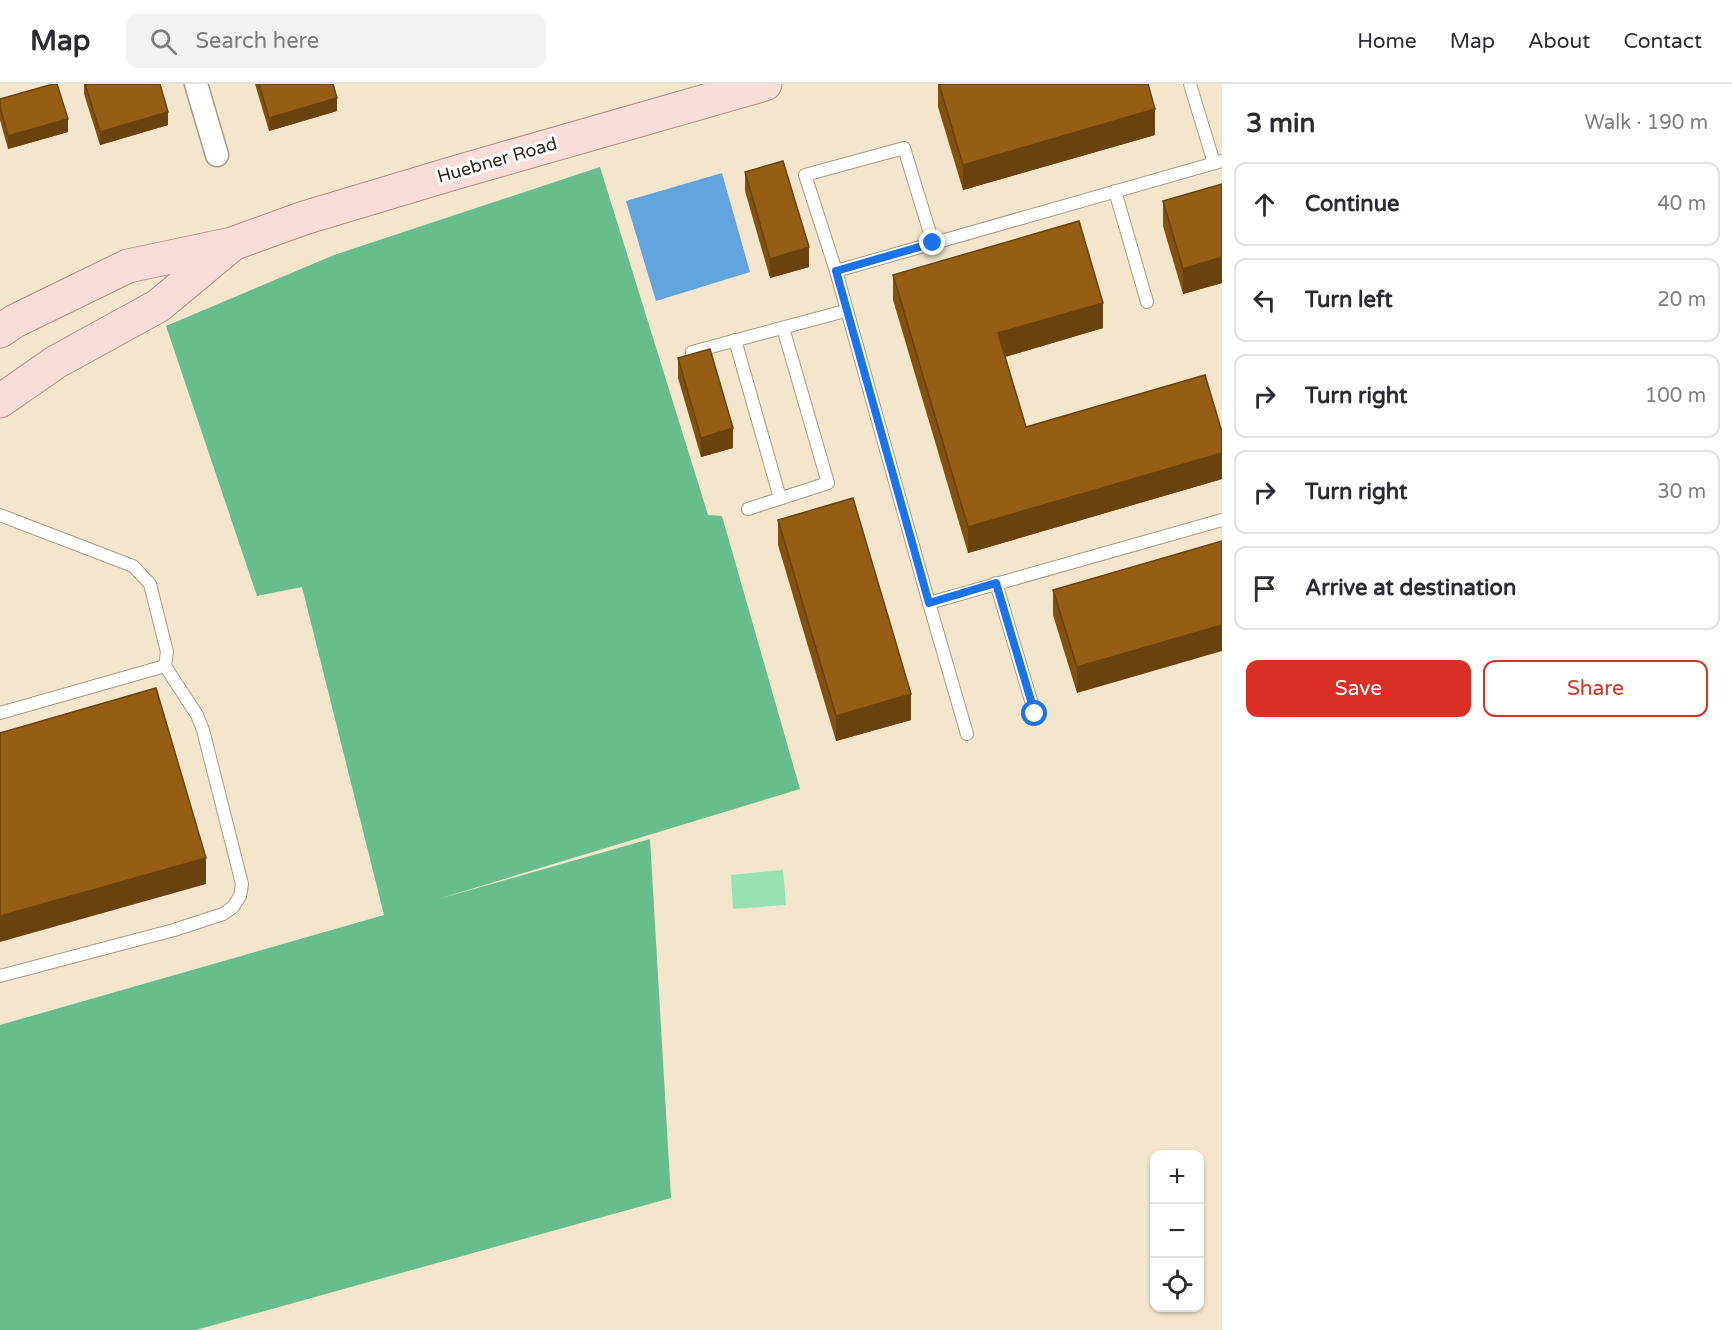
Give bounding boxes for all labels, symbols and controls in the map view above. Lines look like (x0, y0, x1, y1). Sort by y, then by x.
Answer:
search box (126, 14, 546, 68)
text: Map (30, 24, 90, 58)
icon: search (147, 25, 180, 58)
text: Search here (195, 28, 319, 54)
text: Home (1357, 29, 1417, 54)
text: Map (1450, 29, 1495, 54)
text: About (1528, 29, 1590, 54)
text: Contact (1623, 29, 1702, 54)
text: 3 min (1246, 108, 1315, 139)
text: Walk · 190 m (1585, 111, 1708, 135)
street label: Huebner Road (434, 132, 560, 188)
icon: ahead (1248, 188, 1281, 221)
text: Continue (1305, 191, 1400, 217)
text: 40 m (1657, 192, 1706, 216)
route end (919, 229, 945, 255)
icon: left (1248, 284, 1281, 317)
text: Turn left (1305, 287, 1393, 313)
text: 20 m (1657, 288, 1706, 312)
icon: right (1248, 380, 1281, 413)
text: Turn right (1305, 383, 1407, 409)
text: 100 m (1645, 384, 1706, 408)
icon: right (1248, 476, 1281, 509)
text: Turn right (1305, 479, 1407, 505)
text: 30 m (1657, 480, 1706, 504)
icon: arrive (1248, 572, 1281, 605)
text: Arrive at destination (1305, 575, 1516, 601)
button: Save (1246, 660, 1471, 717)
button: Share (1483, 660, 1708, 717)
route start (1021, 700, 1047, 726)
map controls (1150, 1150, 1204, 1312)
button: + (1150, 1150, 1204, 1204)
button: − (1150, 1204, 1204, 1258)
button: locate (1150, 1258, 1204, 1312)

